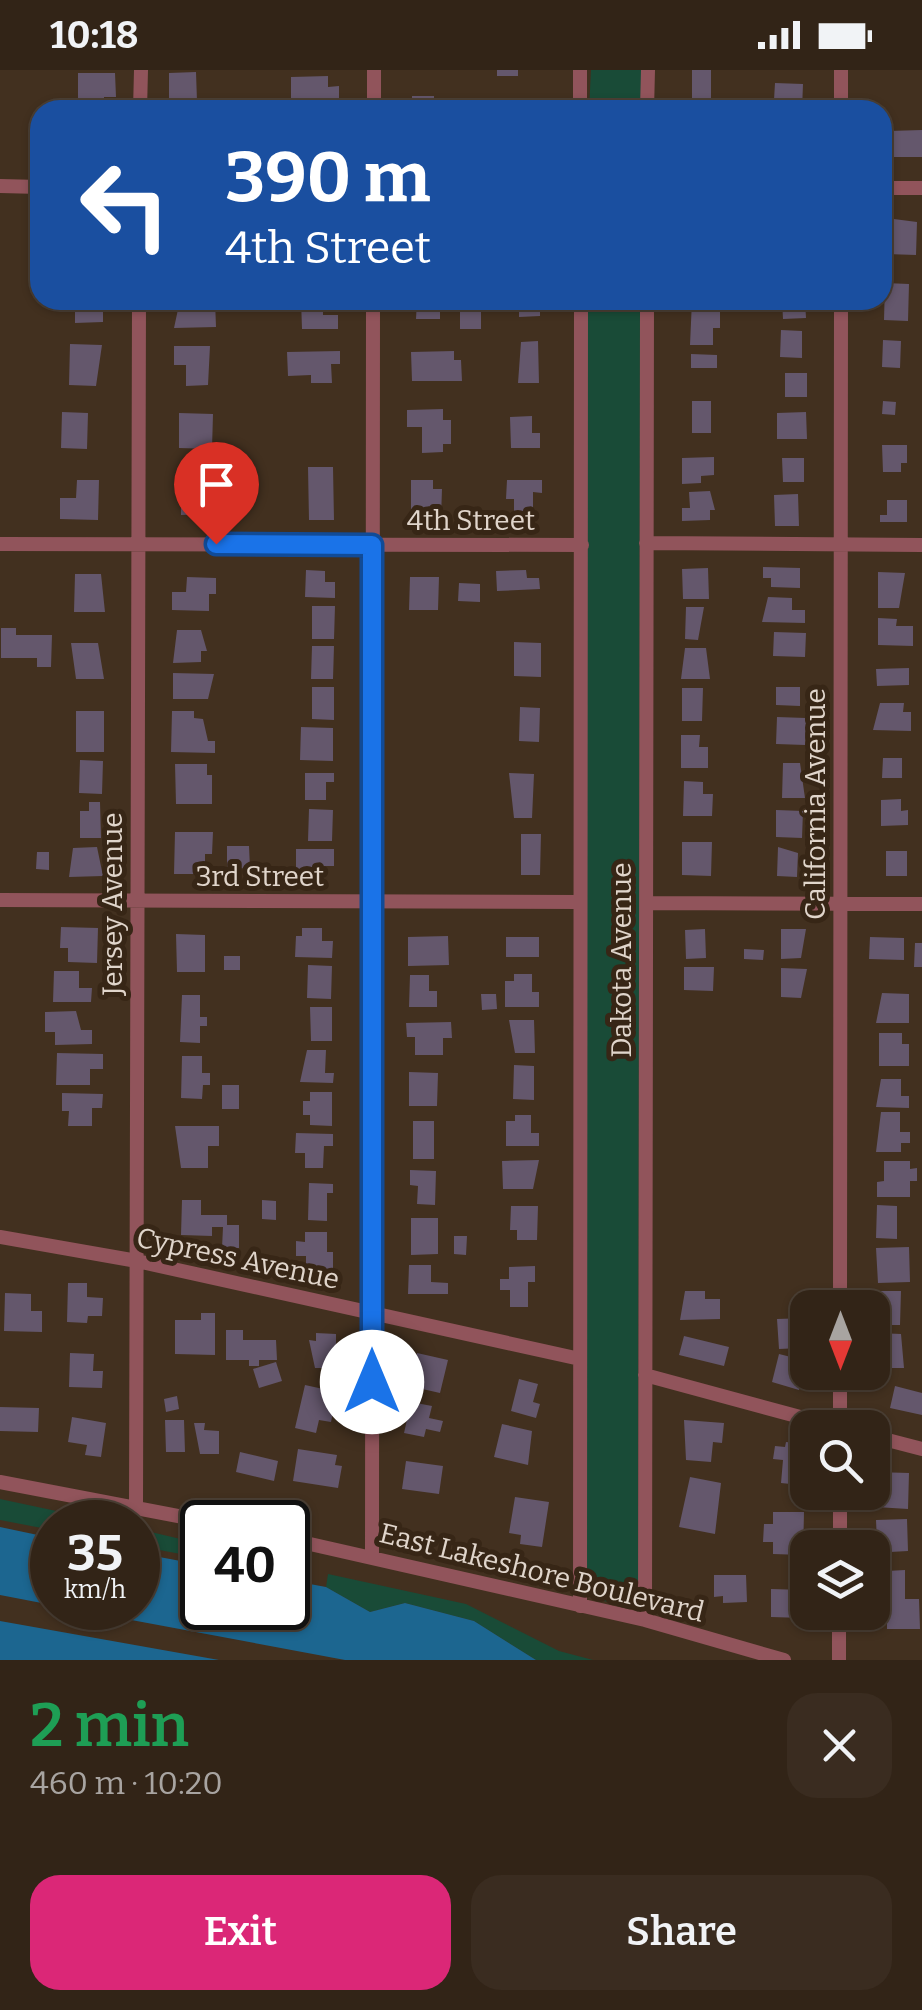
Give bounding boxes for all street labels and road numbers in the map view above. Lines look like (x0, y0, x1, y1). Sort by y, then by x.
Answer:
street label: 4th Street (407, 504, 535, 537)
street label: California Avenue (799, 688, 832, 920)
street label: Jersey Avenue (96, 812, 129, 997)
street label: 3rd Street (196, 860, 324, 893)
street label: Dakota Avenue (605, 862, 638, 1058)
street label: Cypress Avenue (133, 1221, 342, 1296)
street label: East Lakeshore Boulevard (376, 1516, 708, 1629)

